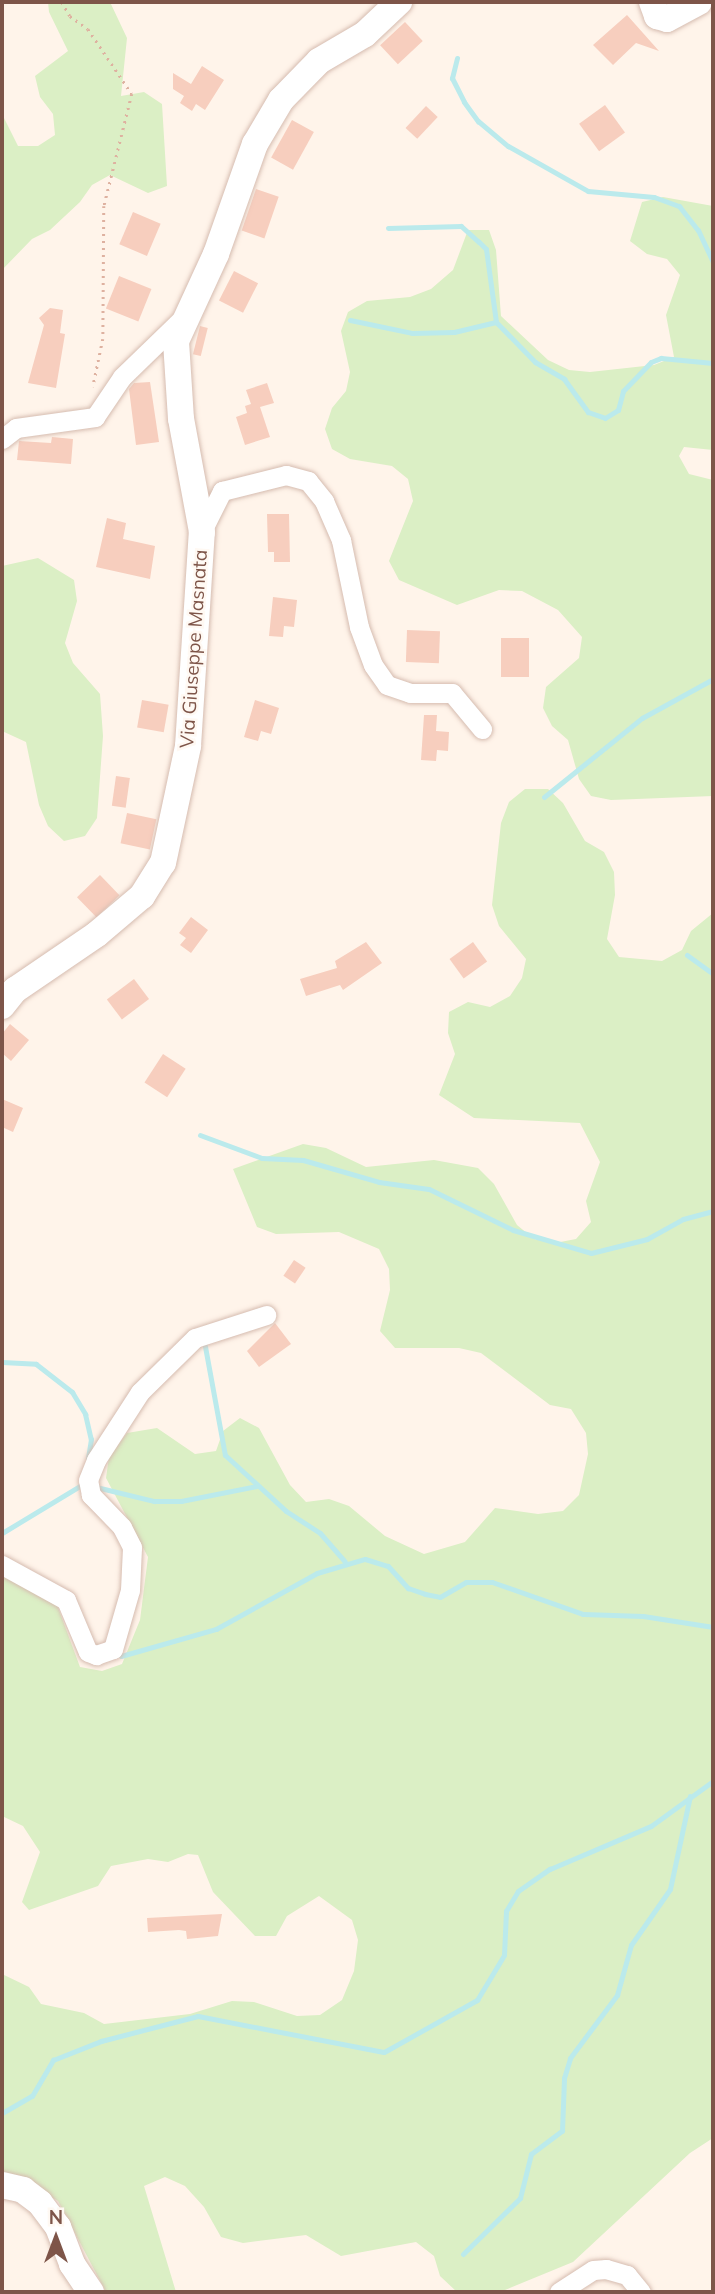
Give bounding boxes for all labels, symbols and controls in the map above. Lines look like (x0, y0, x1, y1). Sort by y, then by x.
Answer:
street label: Via Giuseppe Masnata (176, 549, 212, 749)
north arrow (21, 2203, 91, 2273)
text: N (49, 2205, 63, 2229)

